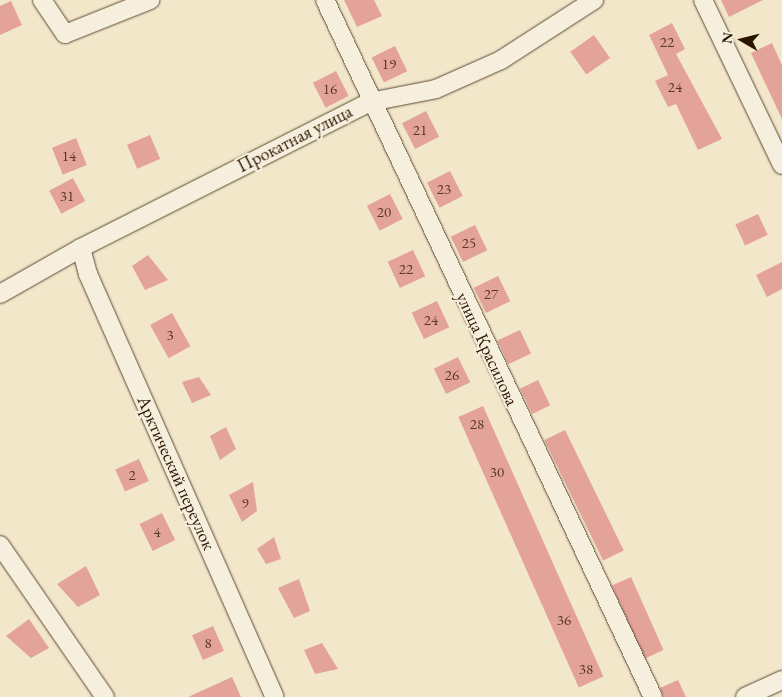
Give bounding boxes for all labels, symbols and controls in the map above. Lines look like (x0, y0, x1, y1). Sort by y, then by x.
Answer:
north arrow (717, 15, 767, 65)
text: N (717, 31, 737, 45)
house number: 22 (660, 33, 674, 51)
house number: 19 (382, 55, 396, 73)
house number: 24 (668, 78, 682, 96)
house number: 16 (323, 80, 337, 98)
street label: Прокатная улица (234, 101, 356, 177)
house number: 21 (413, 121, 427, 139)
house number: 14 (62, 147, 76, 165)
house number: 23 (437, 180, 451, 198)
house number: 31 (60, 187, 74, 205)
house number: 20 (377, 203, 391, 221)
house number: 25 (462, 234, 476, 252)
house number: 22 (399, 260, 413, 278)
house number: 27 (484, 285, 498, 303)
street label: улица Красилова (451, 289, 523, 409)
house number: 24 (424, 311, 438, 329)
house number: 3 (166, 326, 174, 344)
house number: 26 (445, 366, 459, 384)
street label: Арктический переулок (132, 393, 220, 553)
house number: 28 (470, 415, 484, 433)
house number: 30 (490, 463, 504, 481)
house number: 2 (128, 466, 136, 484)
house number: 9 (241, 494, 249, 512)
house number: 4 (153, 523, 161, 541)
house number: 36 (557, 611, 571, 629)
house number: 8 (204, 634, 212, 652)
house number: 38 (579, 660, 593, 678)

